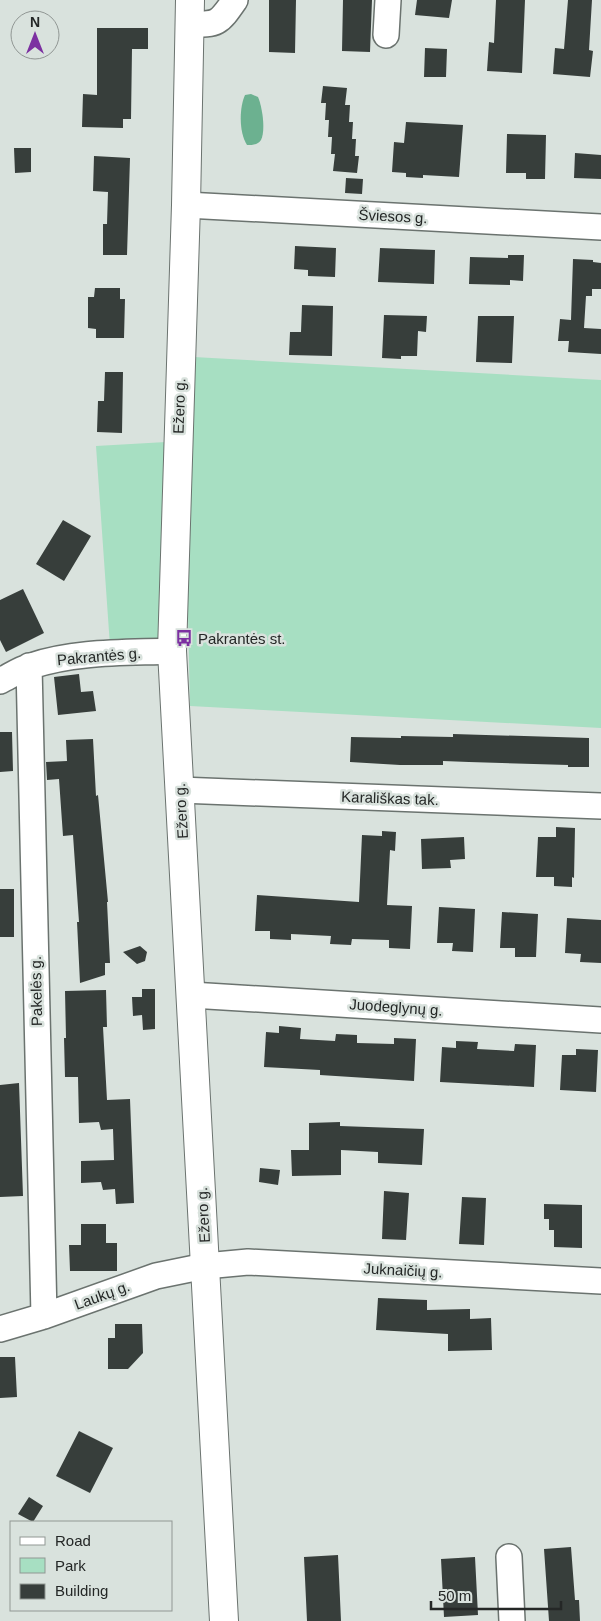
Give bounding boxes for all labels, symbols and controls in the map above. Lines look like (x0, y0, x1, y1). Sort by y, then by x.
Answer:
north arrow (10, 10, 60, 60)
text: N (30, 14, 40, 30)
street label: Šviesos g. (358, 206, 428, 226)
street label: Ežero g. (170, 378, 188, 434)
bus stop icon: Pakrantės st. (174, 628, 194, 648)
place label: Pakrantės st. (198, 630, 286, 647)
street label: Pakrantės g. (56, 644, 142, 668)
street label: Ežero g. (171, 783, 191, 839)
street label: Karališkas tak. (341, 788, 439, 808)
street label: Pakelės g. (27, 956, 45, 1026)
street label: Juodeglynų g. (349, 995, 443, 1019)
street label: Ežero g. (193, 1187, 213, 1243)
street label: Juknaičių g. (363, 1259, 443, 1281)
street label: Laukų g. (72, 1277, 132, 1313)
legend (10, 1521, 172, 1611)
text: Road (55, 1532, 91, 1549)
text: Park (55, 1557, 86, 1574)
scale bar (431, 1578, 561, 1610)
text: Building (55, 1582, 108, 1599)
text: 50 m (438, 1587, 471, 1604)

